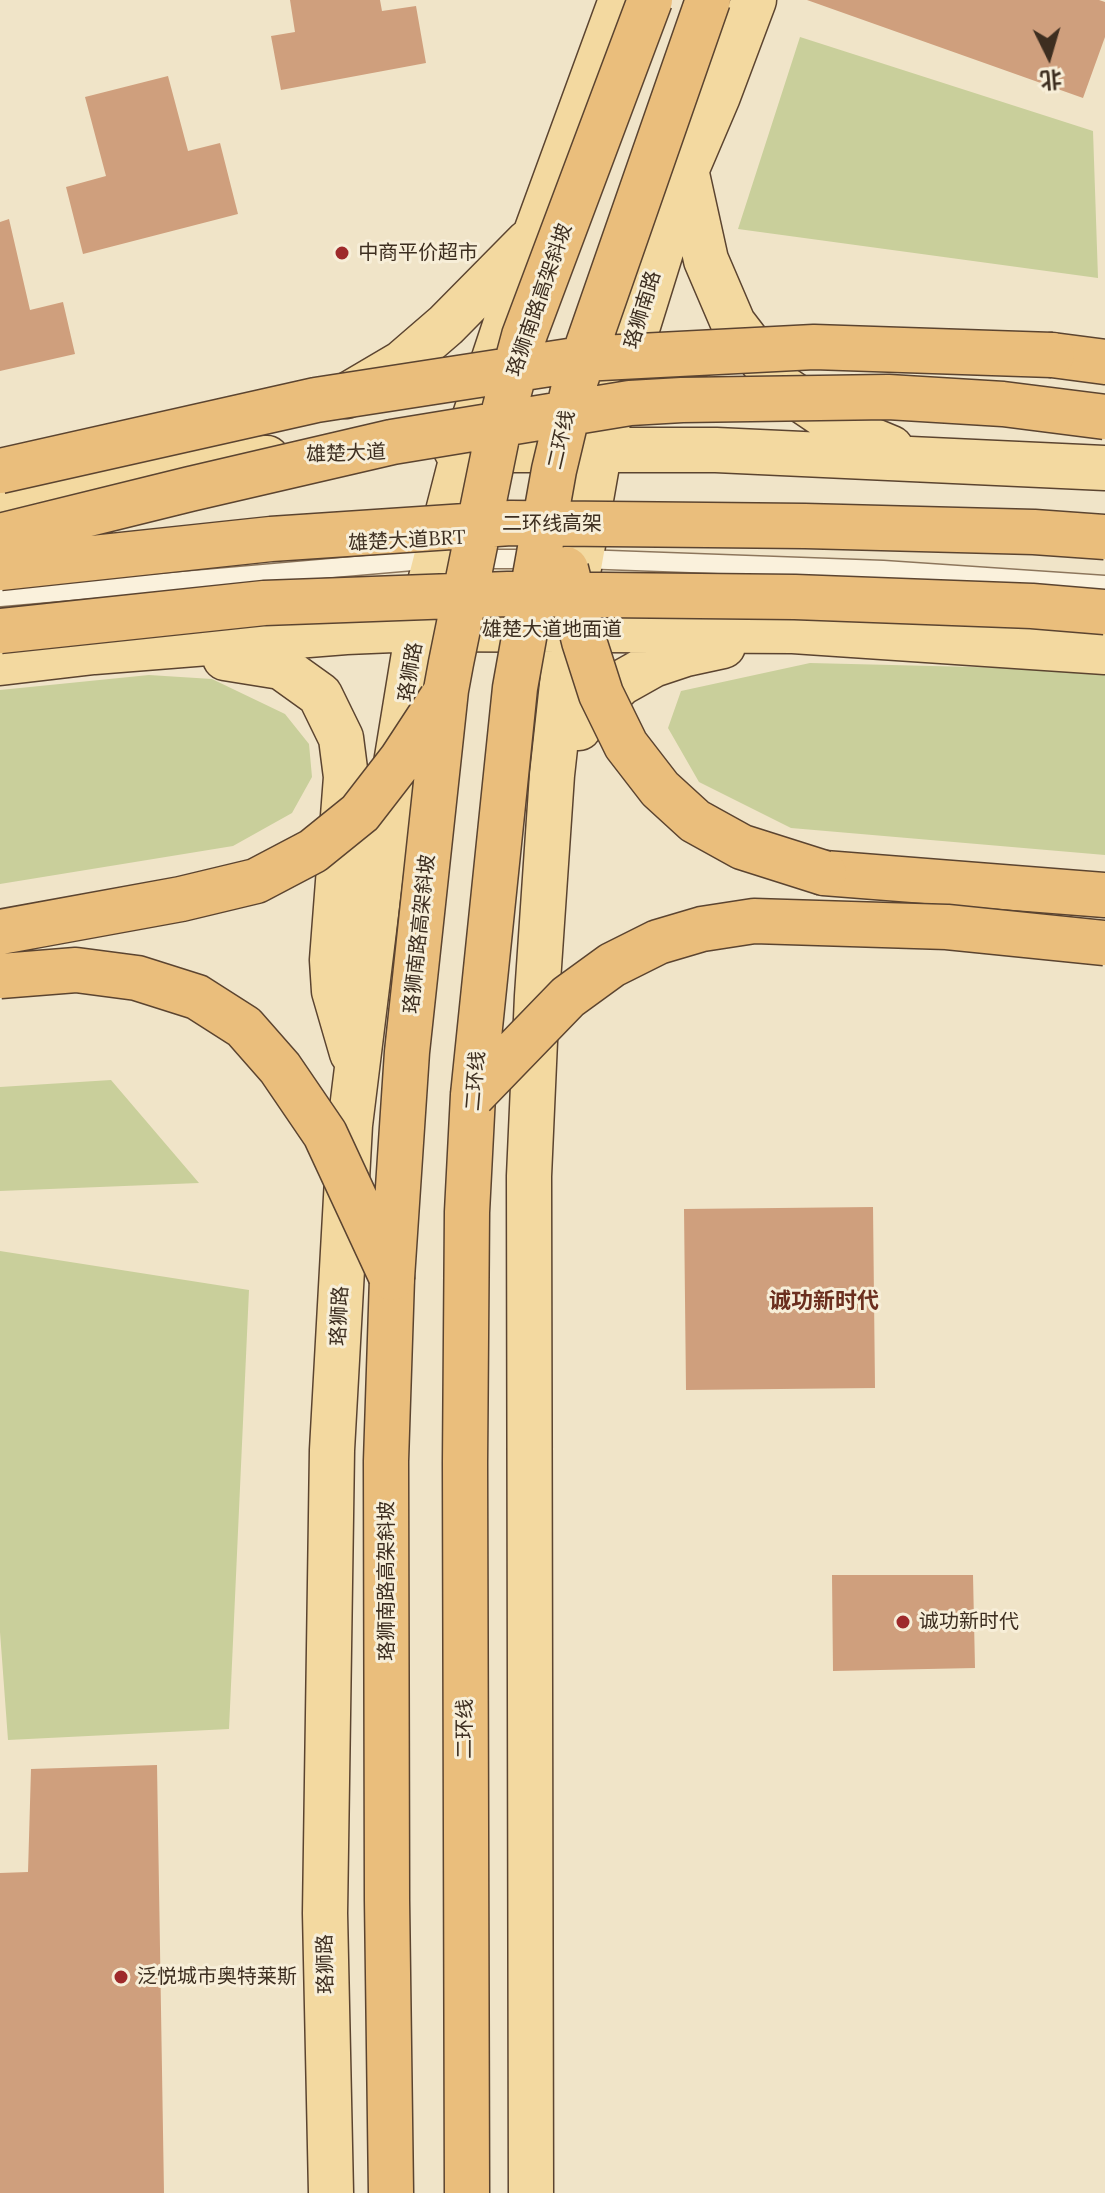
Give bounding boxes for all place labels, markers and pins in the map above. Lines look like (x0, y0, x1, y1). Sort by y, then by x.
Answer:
place label: 中商平价超市 (358, 241, 478, 265)
marker: 中商平价超市 (333, 244, 351, 262)
place label: 诚功新时代 (919, 1610, 1019, 1634)
marker: 诚功新时代 (894, 1613, 912, 1631)
place label: 泛悦城市奥特莱斯 (137, 1965, 297, 1989)
marker: 泛悦城市奥特莱斯 (112, 1968, 130, 1986)

